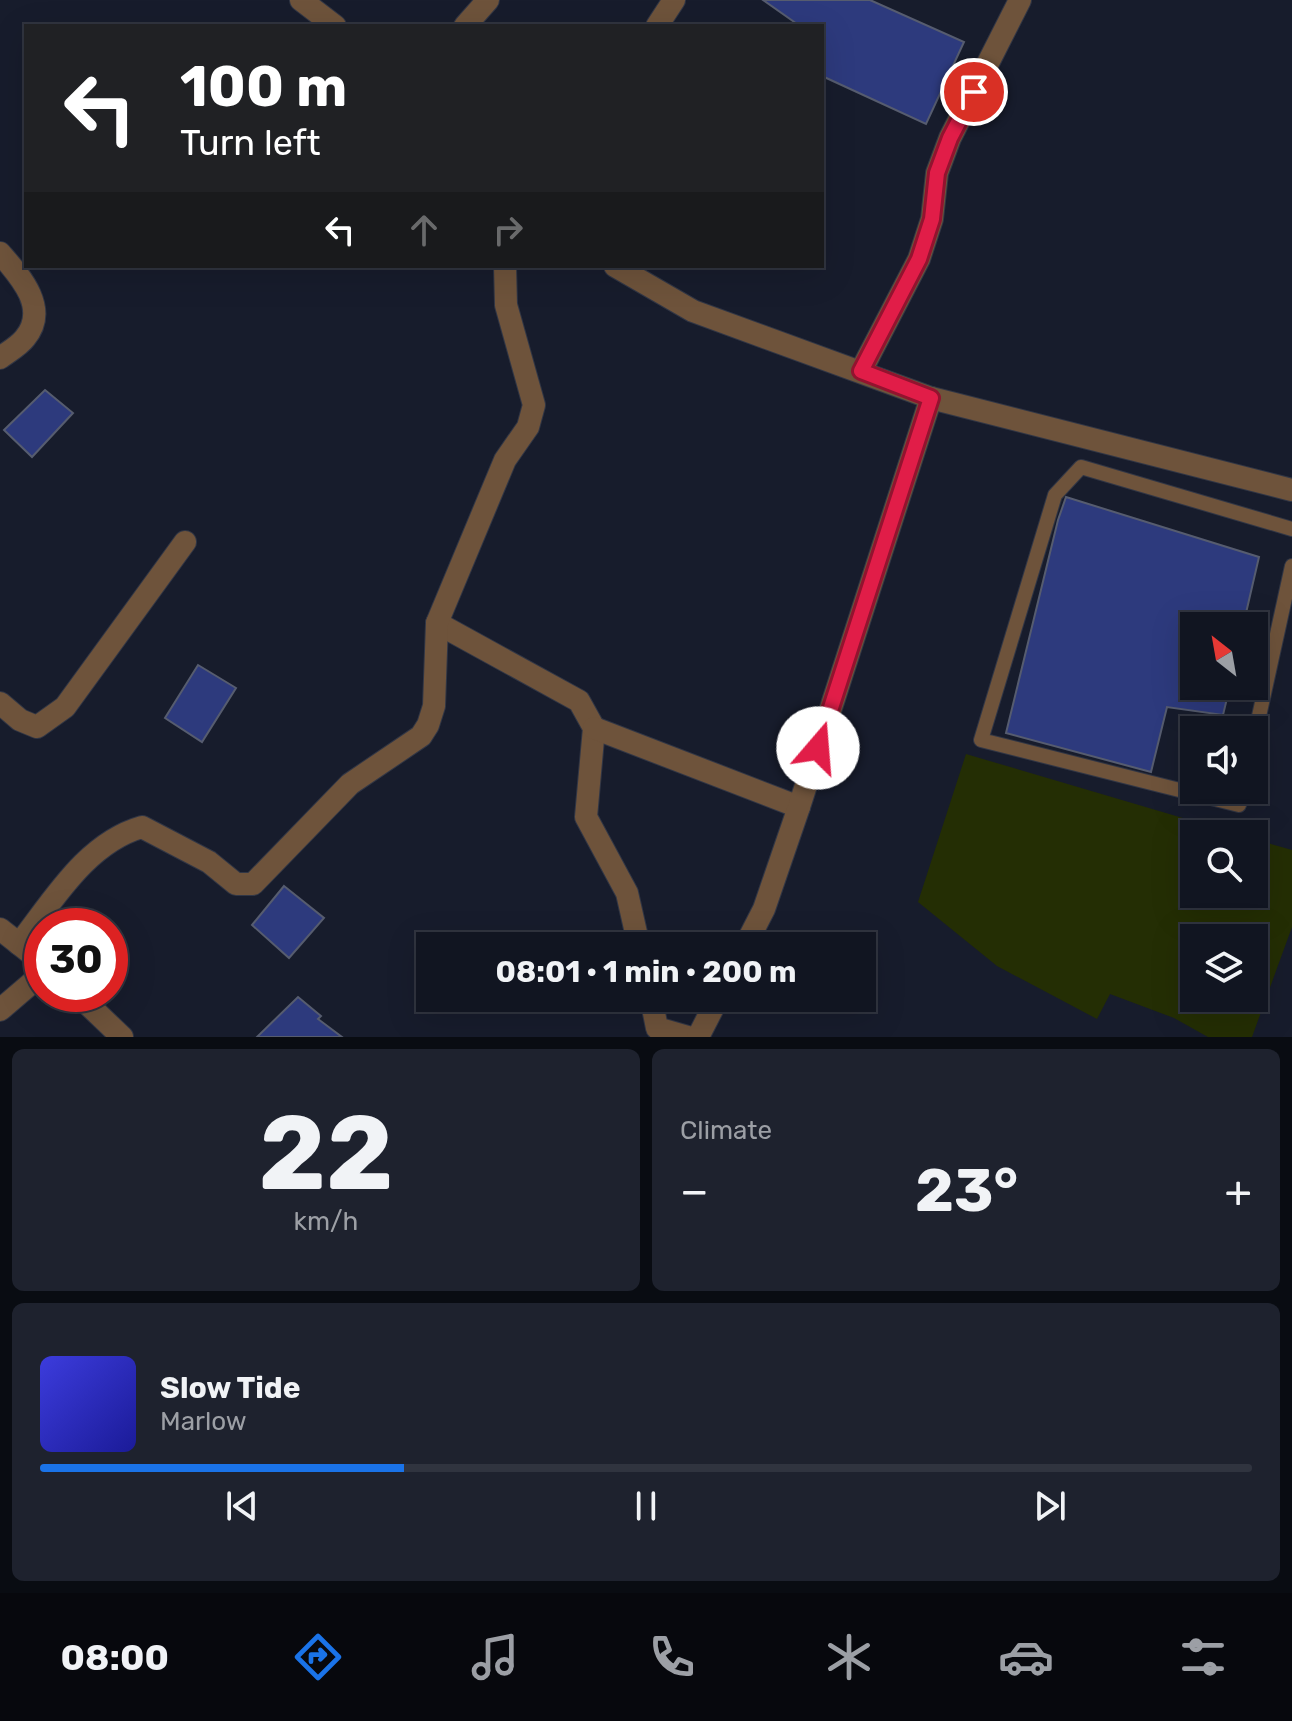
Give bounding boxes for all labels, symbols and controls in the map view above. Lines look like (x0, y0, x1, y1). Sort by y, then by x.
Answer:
text: 100 m (180, 54, 347, 120)
icon: left (48, 56, 152, 160)
pin (940, 58, 1008, 126)
icon: arrive (952, 70, 996, 114)
text: Turn left (180, 121, 321, 164)
icon: left (318, 208, 362, 252)
icon: ahead (402, 208, 446, 252)
icon: right (486, 208, 530, 252)
north arrow (1180, 612, 1268, 700)
map controls (1180, 612, 1268, 1012)
position arrow (776, 706, 860, 790)
button: sound (1180, 716, 1268, 804)
button: search (1180, 820, 1268, 908)
speed limit sign: 30 (24, 908, 128, 1012)
button: layers (1180, 924, 1268, 1012)
text: 08:01 · 1 min · 200 m (496, 954, 796, 990)
text: 22 (258, 1092, 394, 1215)
text: Climate (680, 1115, 772, 1146)
text: 23° (915, 1155, 1018, 1226)
text: − (680, 1165, 709, 1217)
text: + (1225, 1165, 1252, 1217)
text: km/h (294, 1206, 358, 1237)
text: Slow Tide (160, 1370, 300, 1406)
text: Marlow (160, 1406, 247, 1437)
icon: previous (220, 1484, 264, 1528)
icon: pause (624, 1484, 668, 1528)
icon: next (1028, 1484, 1072, 1528)
icon: directions (290, 1629, 346, 1685)
icon: music (467, 1629, 523, 1685)
icon: phone (644, 1629, 700, 1685)
icon: climate (821, 1629, 877, 1685)
icon: car (998, 1629, 1054, 1685)
icon: filters (1175, 1629, 1231, 1685)
text: 08:00 (61, 1636, 169, 1679)

